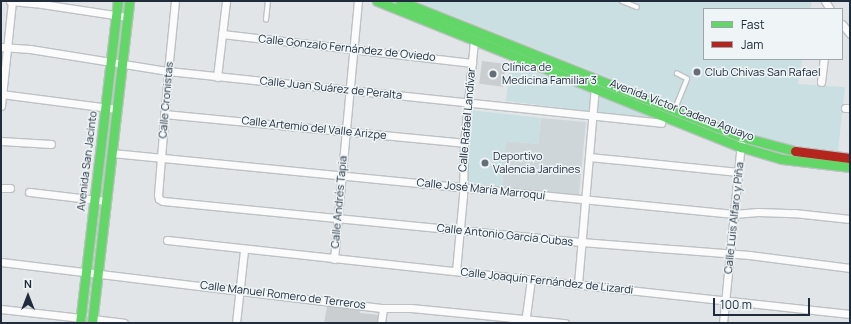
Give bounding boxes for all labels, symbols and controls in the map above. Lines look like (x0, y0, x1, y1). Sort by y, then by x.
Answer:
legend (703, 8, 843, 60)
text: Fast (741, 16, 765, 33)
street label: Calle Gonzalo Fernández de Oviedo (258, 32, 436, 64)
text: Jam (741, 36, 763, 53)
street label: Calle Cronistas (156, 61, 176, 139)
place label: Clínica de Medicina Familiar 3 (502, 61, 597, 87)
place label: Club Chivas San Rafael (705, 65, 821, 79)
street label: Calle Rafael Landívar (456, 67, 478, 173)
marker: Club Chivas San Rafael (692, 67, 702, 77)
marker: Clínica de Medicina Familiar 3 (487, 68, 499, 80)
street label: Calle Juan Suárez de Peralta (259, 74, 403, 102)
street label: Avenida Víctor Cadena Aguayo (608, 76, 756, 144)
street label: Avenida San Jacinto (74, 110, 100, 212)
street label: Calle Artemio del Valle Arizpe (241, 114, 387, 142)
place label: Deportivo Valencia Jardines (493, 150, 580, 176)
street label: Calle Andrés Tapia (328, 155, 350, 249)
marker: Deportivo Valencia Jardines (480, 158, 490, 168)
street label: Calle Luis Alfaro y Piña (722, 161, 746, 275)
street label: Calle José María Marroquí (416, 176, 546, 202)
street label: Calle Antonio García Cubas (436, 221, 574, 249)
street label: Calle Joaquín Fernández de Lizardi (460, 265, 634, 297)
north arrow (8, 276, 48, 316)
text: N (24, 276, 32, 291)
street label: Calle Manuel Romero de Terreros (199, 278, 367, 312)
scale bar (715, 290, 812, 316)
text: 100 m (720, 296, 752, 313)

